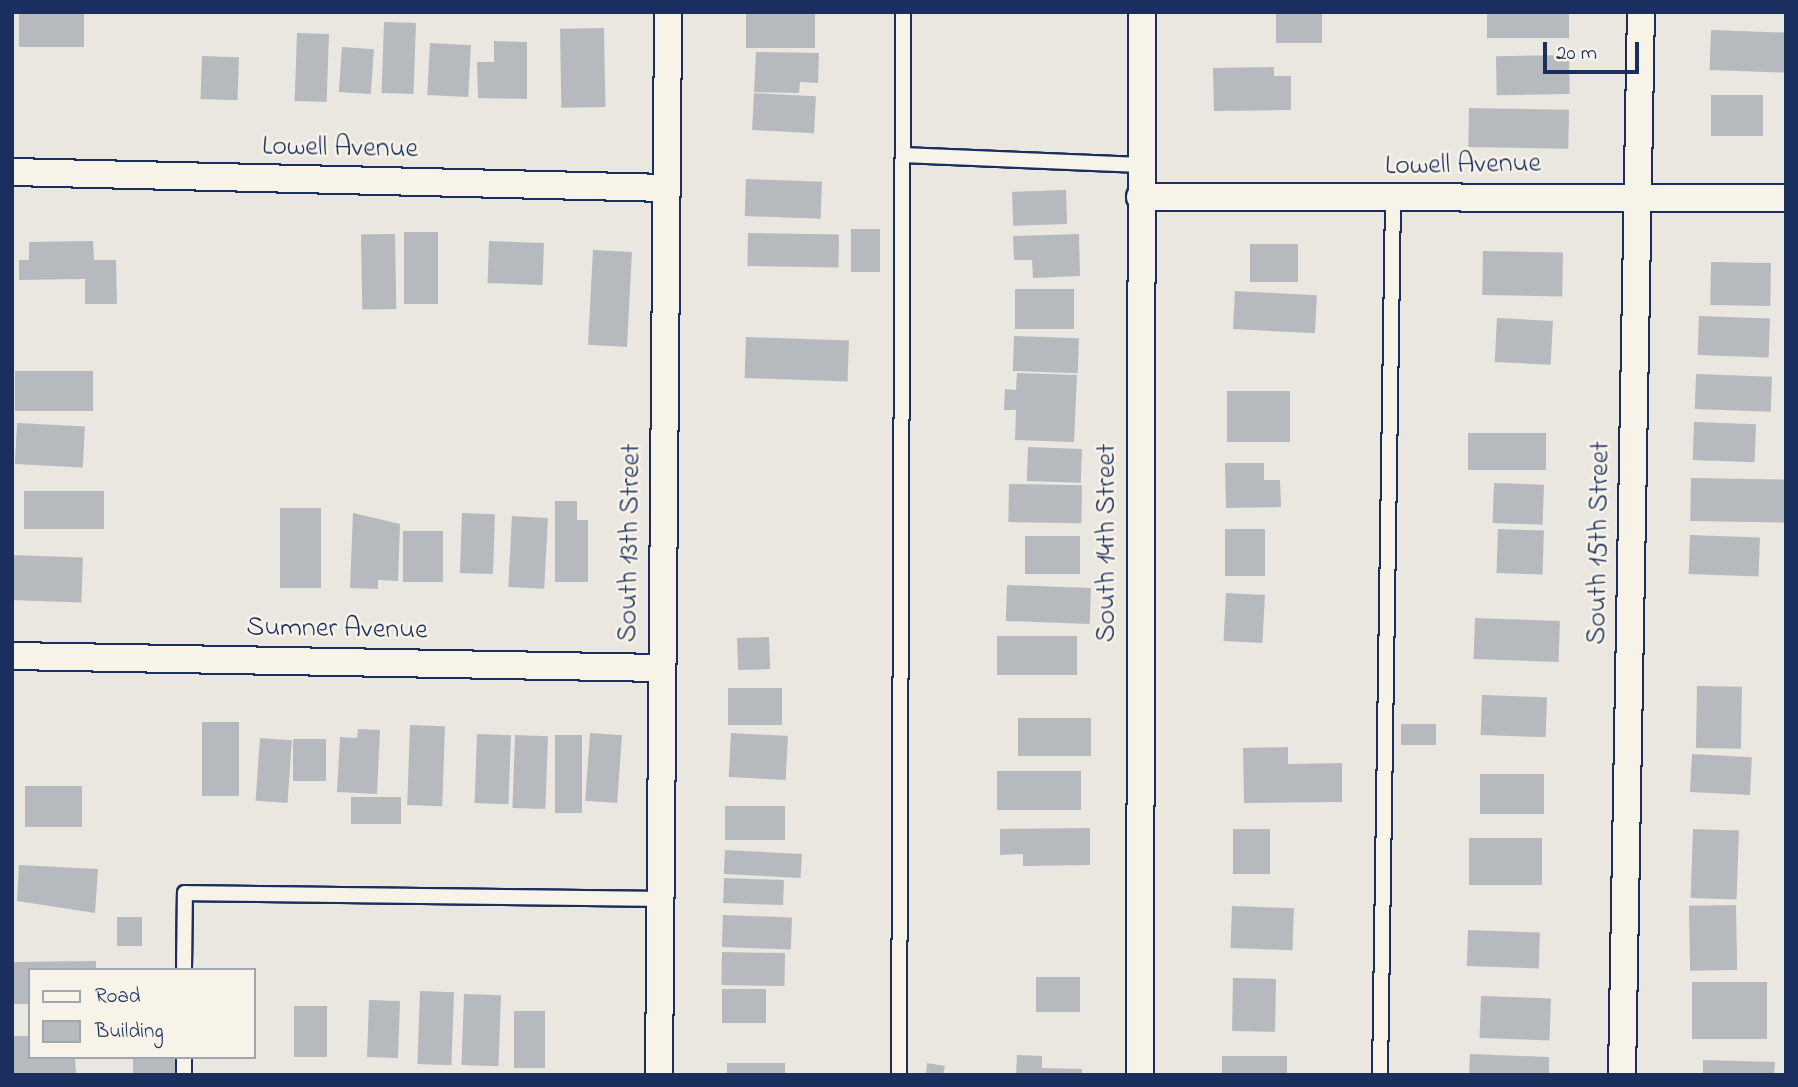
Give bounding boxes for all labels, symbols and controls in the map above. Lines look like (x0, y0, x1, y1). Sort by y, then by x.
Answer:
scale bar (1546, 28, 1642, 72)
text: 20 m (1556, 39, 1597, 69)
street label: Lowell Avenue (262, 131, 418, 167)
street label: Lowell Avenue (1385, 148, 1541, 184)
street label: South 15th Street (1581, 441, 1619, 645)
street label: South 13th Street (612, 443, 650, 643)
street label: South 14th Street (1091, 444, 1125, 642)
street label: Sumner Avenue (246, 612, 428, 648)
legend (28, 968, 256, 1059)
text: Road (95, 982, 141, 1012)
text: Building (95, 1017, 164, 1047)

